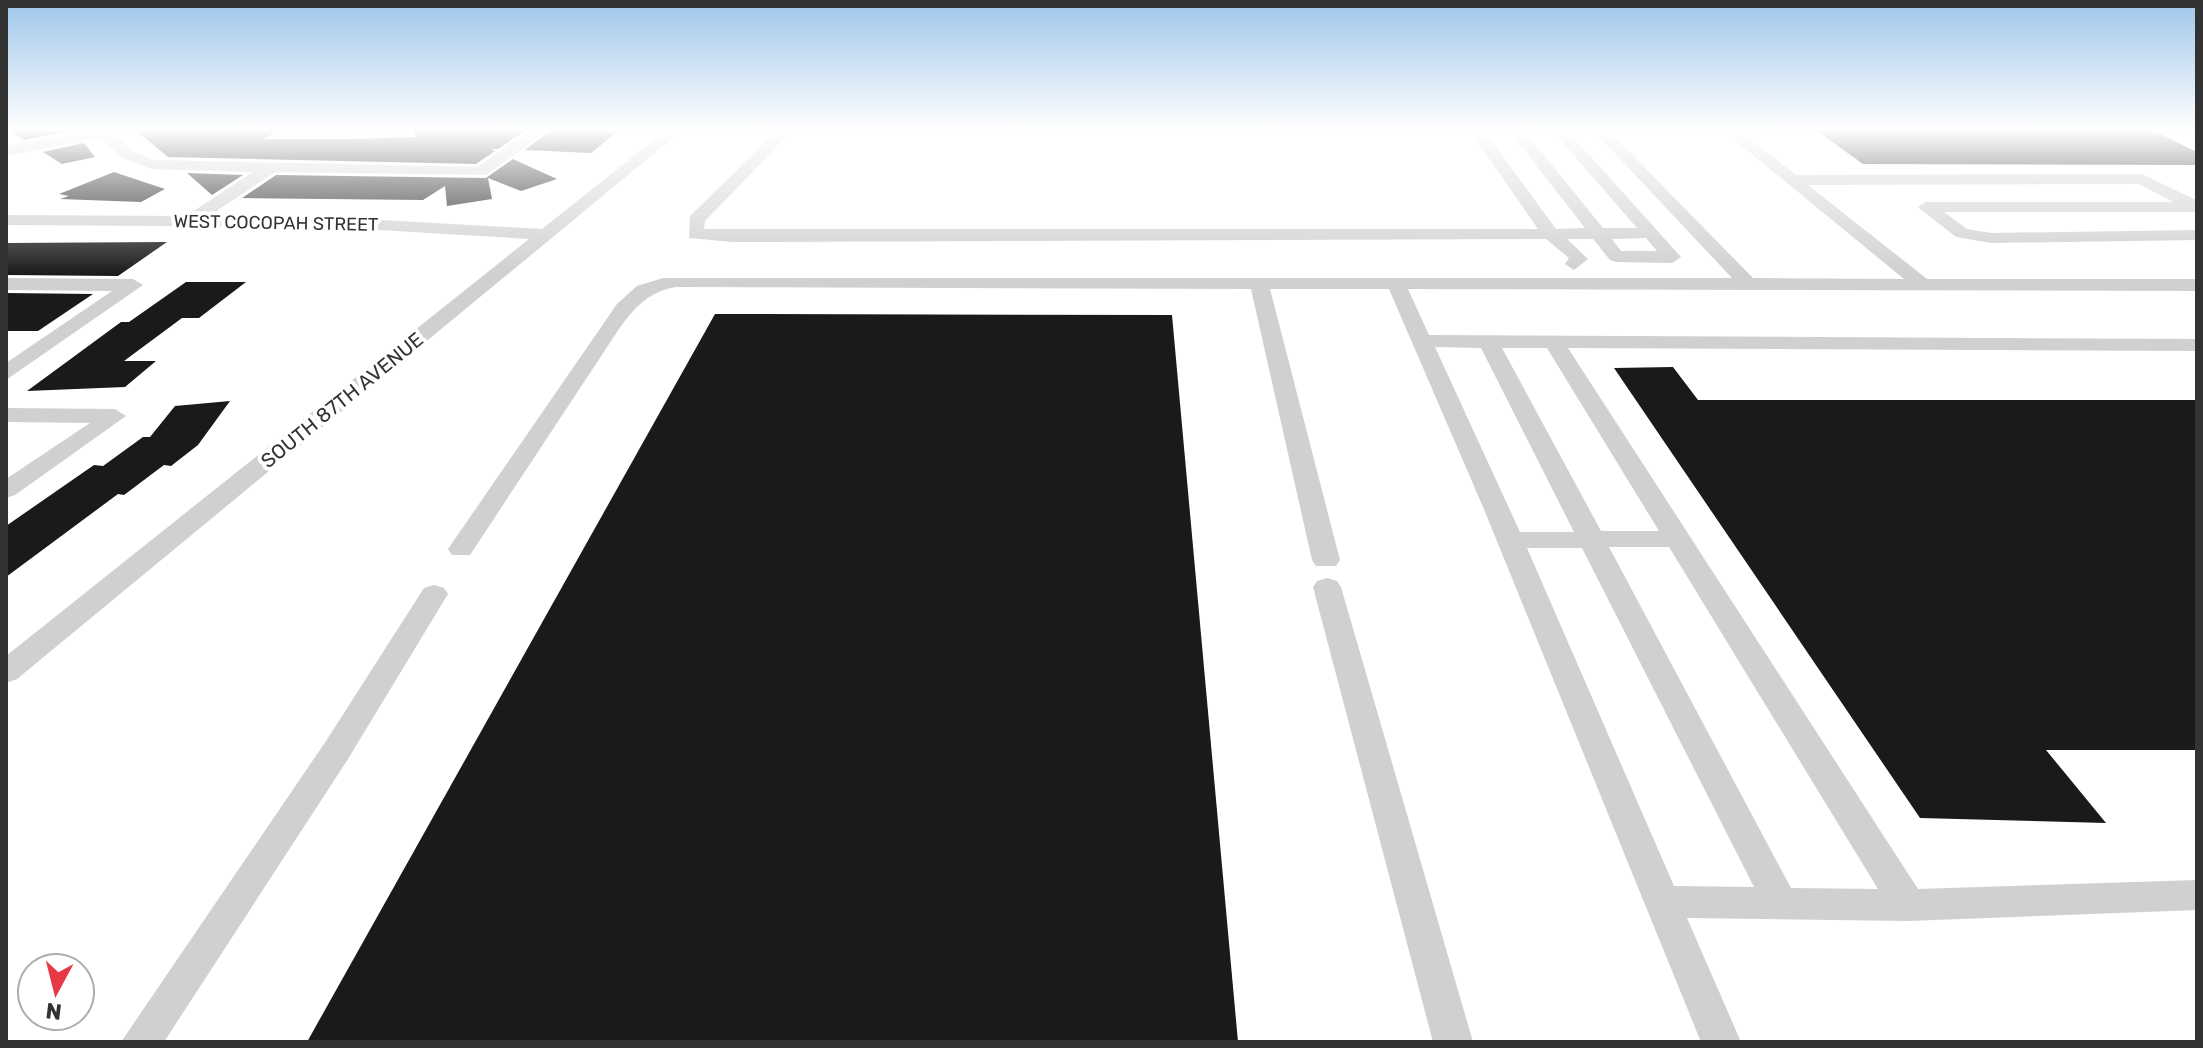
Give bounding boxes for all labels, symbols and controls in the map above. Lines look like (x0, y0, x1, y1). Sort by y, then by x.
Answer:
street label: WEST COCOPAH STREET (173, 210, 379, 236)
street label: SOUTH 87TH AVENUE (256, 327, 428, 473)
north arrow (16, 952, 96, 1032)
text: N (44, 997, 63, 1026)

